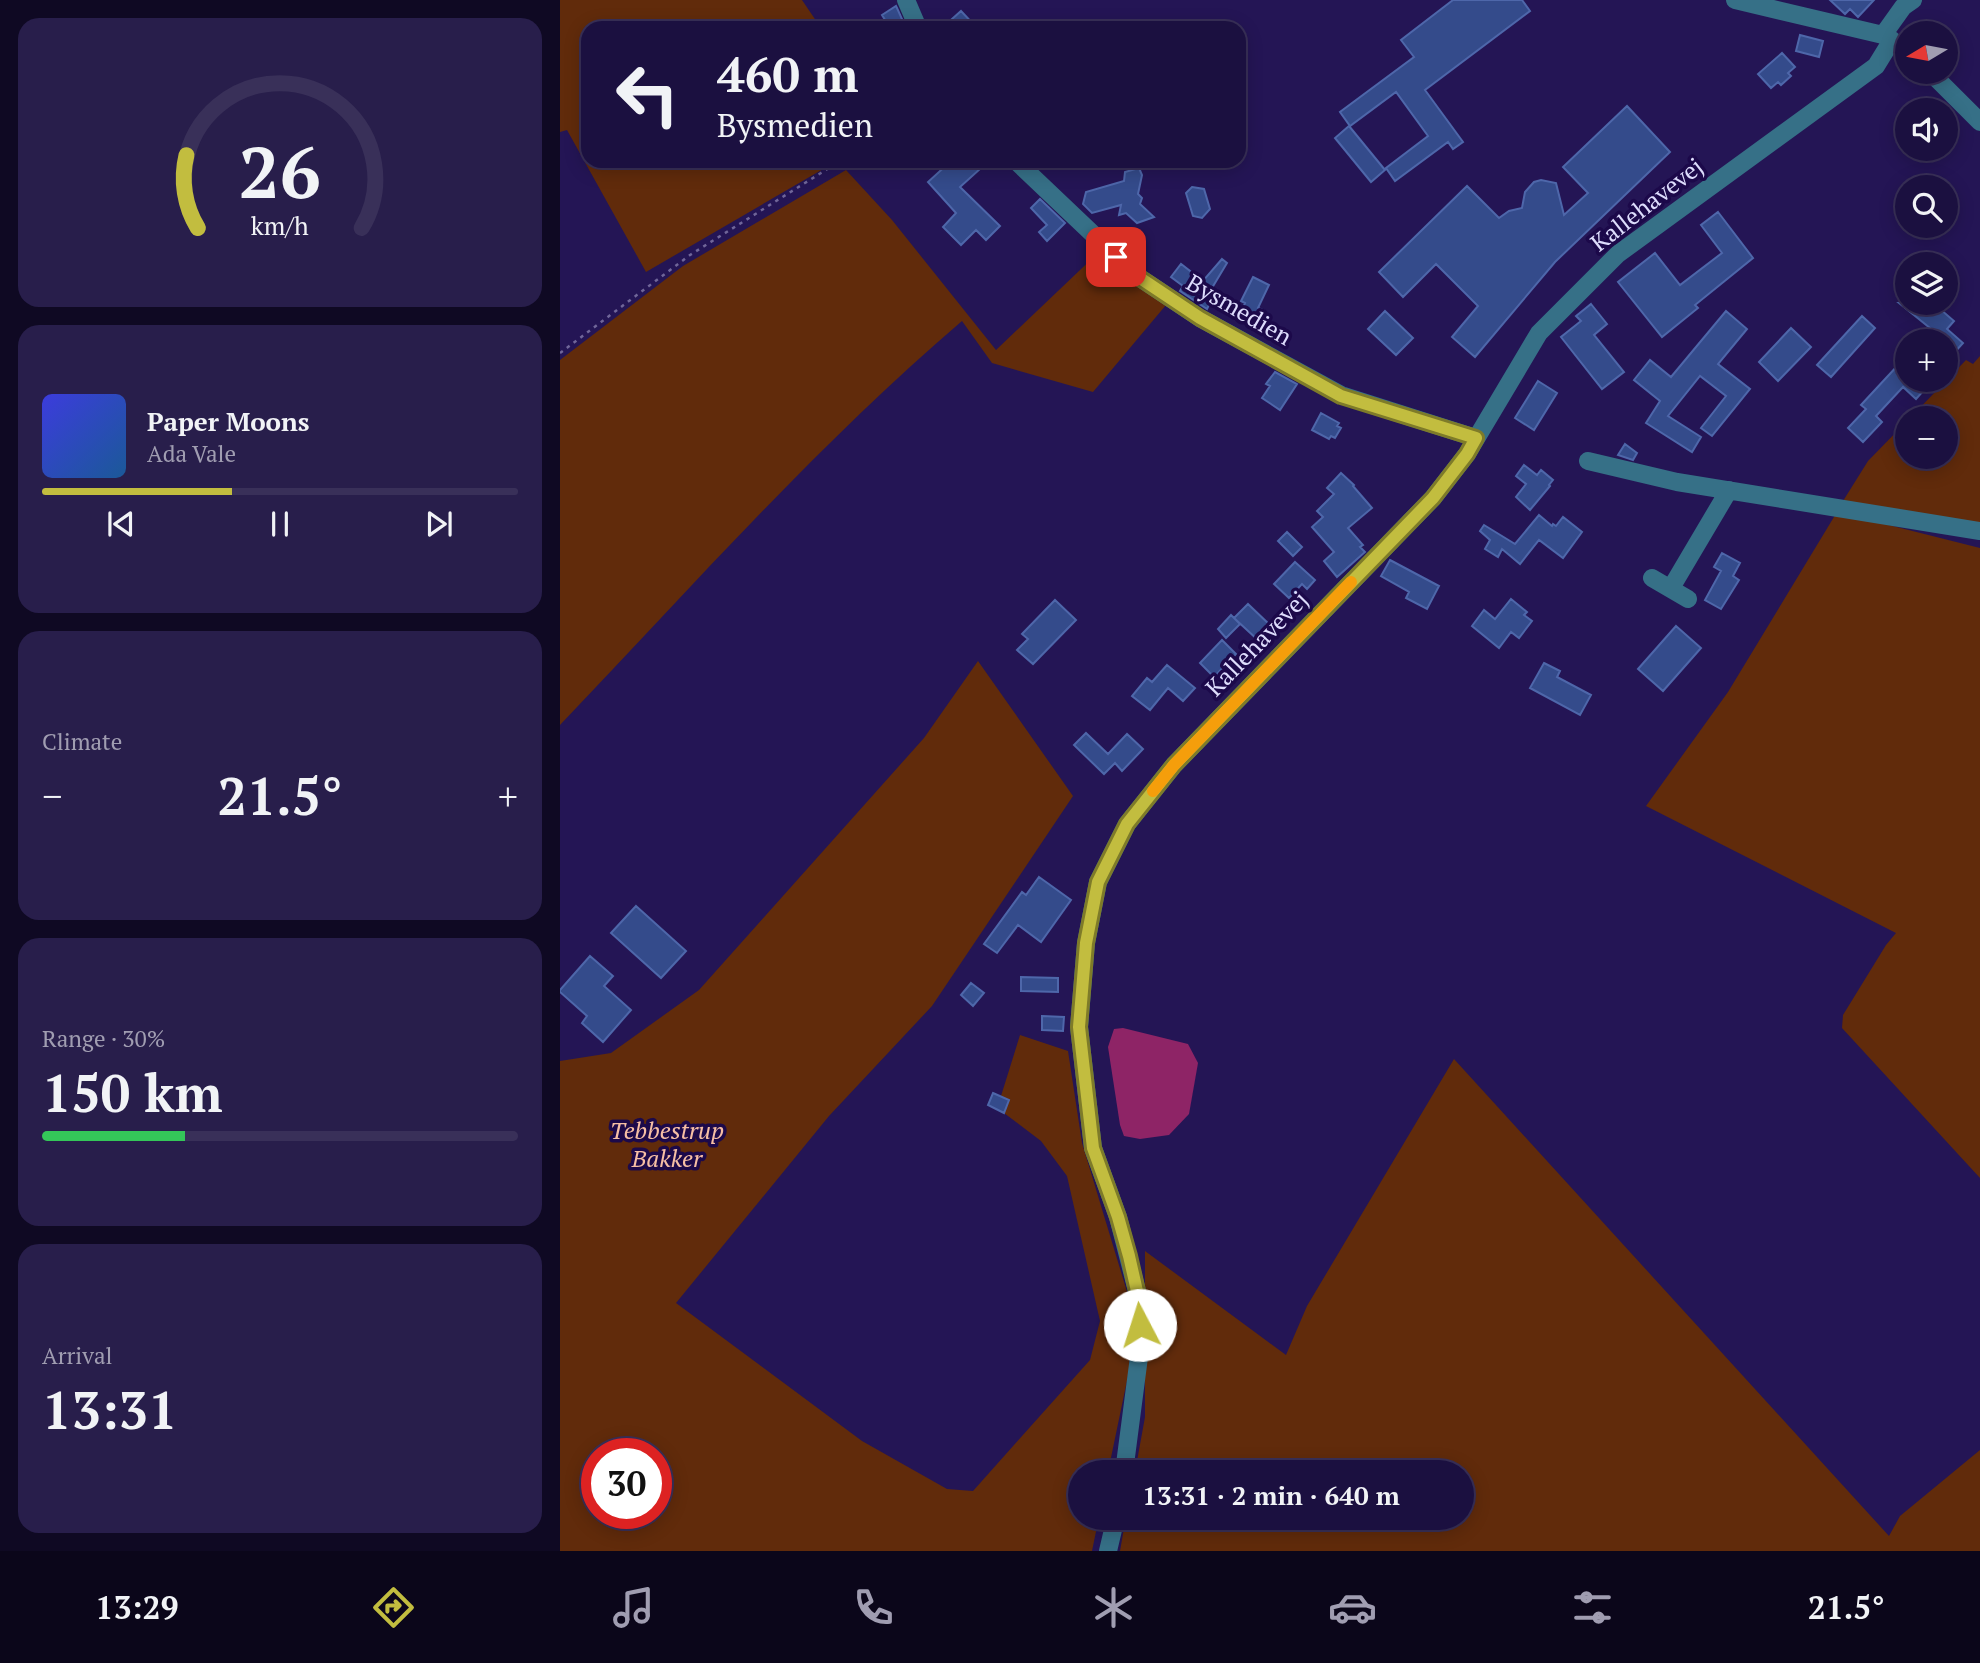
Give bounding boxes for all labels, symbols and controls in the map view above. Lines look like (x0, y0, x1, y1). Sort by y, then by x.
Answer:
north arrow (1895, 21, 1958, 84)
map controls (1895, 21, 1958, 469)
text: 460 m (717, 41, 859, 106)
icon: left (602, 49, 693, 140)
button: sound (1895, 98, 1958, 161)
text: Bysmedien (717, 104, 873, 146)
text: 26 (239, 123, 321, 220)
street label: Kallehavevej (1584, 150, 1709, 258)
button: search (1895, 175, 1958, 238)
text: km/h (251, 209, 309, 242)
pin (1086, 227, 1146, 287)
icon: arrive (1097, 238, 1135, 276)
button: layers (1895, 252, 1958, 315)
street label: Bysmedien (1181, 266, 1298, 352)
button: + (1895, 329, 1958, 392)
text: Paper Moons (147, 404, 310, 438)
button: − (1895, 406, 1958, 469)
text: Ada Vale (147, 438, 236, 469)
icon: previous (102, 505, 140, 543)
icon: pause (261, 505, 299, 543)
icon: next (420, 505, 458, 543)
street label: Kallehavevej (1198, 584, 1314, 703)
text: Climate (42, 726, 122, 757)
text: 21.5° (217, 761, 343, 830)
text: − (42, 771, 62, 821)
text: + (498, 771, 518, 821)
text: Range · 30% (42, 1023, 165, 1054)
text: 150 km (42, 1058, 223, 1127)
park label: Tebbestrup Bakker (610, 1114, 724, 1174)
position arrow (1103, 1288, 1177, 1362)
text: Arrival (42, 1340, 113, 1371)
text: 13:31 (42, 1375, 177, 1444)
speed limit sign: 30 (581, 1438, 672, 1529)
text: 13:31 · 2 min · 640 m (1142, 1478, 1400, 1512)
icon: directions (369, 1583, 418, 1632)
icon: music (609, 1583, 658, 1632)
icon: phone (849, 1583, 898, 1632)
icon: climate (1089, 1583, 1138, 1632)
icon: car (1328, 1583, 1377, 1632)
icon: filters (1568, 1583, 1617, 1632)
text: 13:29 (95, 1586, 179, 1628)
text: 21.5° (1808, 1586, 1885, 1628)

